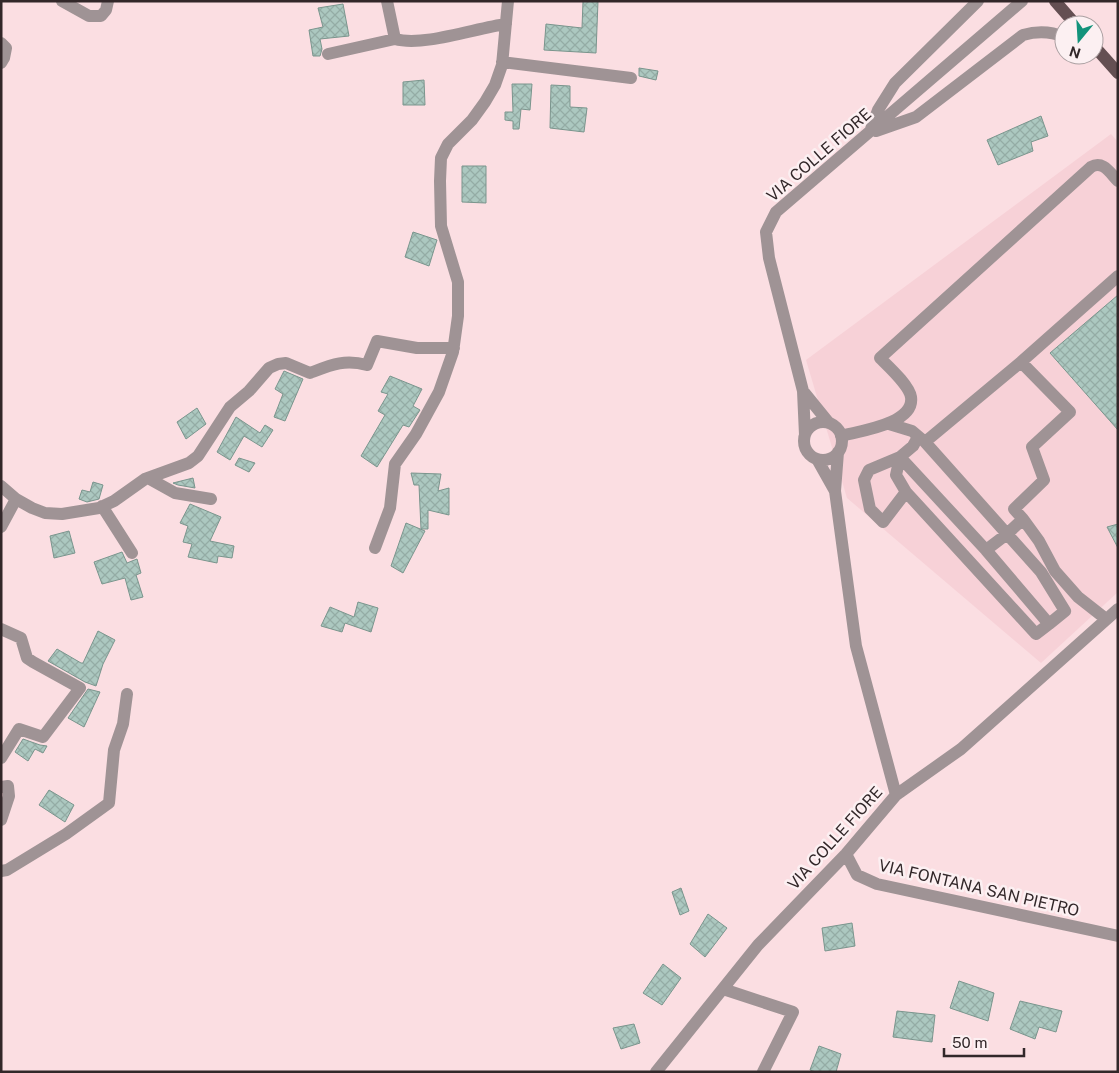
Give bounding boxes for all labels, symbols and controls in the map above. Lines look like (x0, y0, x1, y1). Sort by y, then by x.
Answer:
north arrow (1054, 15, 1104, 65)
text: N (1067, 43, 1083, 62)
street label: VIA COLLE FIORE (763, 104, 875, 206)
street label: VIA COLLE FIORE (784, 783, 886, 893)
street label: VIA FONTANA SAN PIETRO (877, 856, 1081, 920)
scale bar (944, 1026, 1024, 1058)
text: 50 m (952, 1034, 987, 1051)

